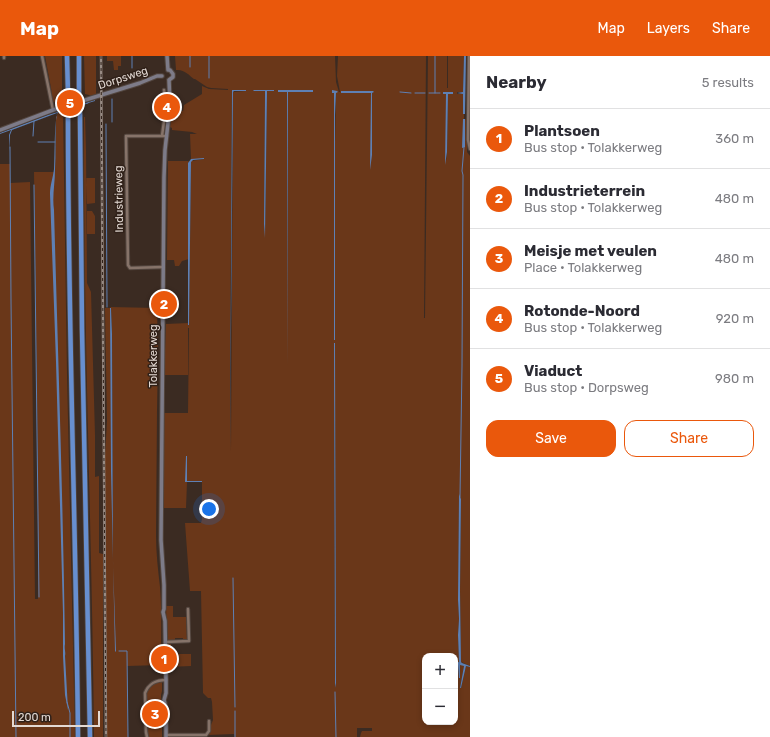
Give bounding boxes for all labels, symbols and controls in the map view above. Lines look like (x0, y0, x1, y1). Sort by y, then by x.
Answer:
text: Map (20, 17, 59, 40)
text: Map (598, 20, 625, 37)
text: Layers (647, 20, 690, 37)
text: Share (712, 20, 750, 37)
street label: Dorpsweg (97, 64, 149, 92)
text: Nearby (486, 72, 547, 92)
text: 5 results (702, 75, 754, 90)
pin: 5 (57, 88, 83, 118)
pin: 4 (154, 92, 180, 122)
text: Plantsoen (524, 122, 600, 140)
text: 1 (496, 131, 502, 146)
text: 360 m (715, 131, 754, 146)
text: Bus stop · Tolakkerweg (524, 140, 662, 155)
street label: Industrieweg (112, 165, 126, 233)
text: Industrieterrein (524, 182, 645, 200)
text: 2 (495, 191, 503, 206)
text: 480 m (715, 191, 754, 206)
text: Bus stop · Tolakkerweg (524, 200, 662, 215)
text: Meisje met veulen (524, 242, 657, 260)
text: 3 (495, 251, 503, 266)
text: 480 m (715, 251, 754, 266)
text: Place · Tolakkerweg (524, 260, 642, 275)
pin: 2 (151, 289, 177, 319)
text: Rotonde-Noord (524, 302, 640, 320)
text: 4 (495, 311, 503, 326)
text: 920 m (716, 311, 754, 326)
text: Bus stop · Tolakkerweg (524, 320, 662, 335)
street label: Tolakkerweg (147, 324, 160, 388)
text: Viaduct (524, 362, 582, 380)
text: 5 (495, 371, 503, 386)
text: 980 m (715, 371, 754, 386)
text: Bus stop · Dorpsweg (524, 380, 649, 395)
button: Save (486, 420, 616, 457)
button: Share (624, 420, 754, 457)
your location (199, 499, 219, 519)
pin: 1 (151, 644, 177, 674)
map controls (422, 653, 458, 725)
button: + (422, 653, 458, 689)
button: − (422, 689, 458, 725)
pin: 3 (142, 699, 168, 729)
scale bar (12, 709, 100, 728)
text: 200 m (18, 711, 51, 724)

